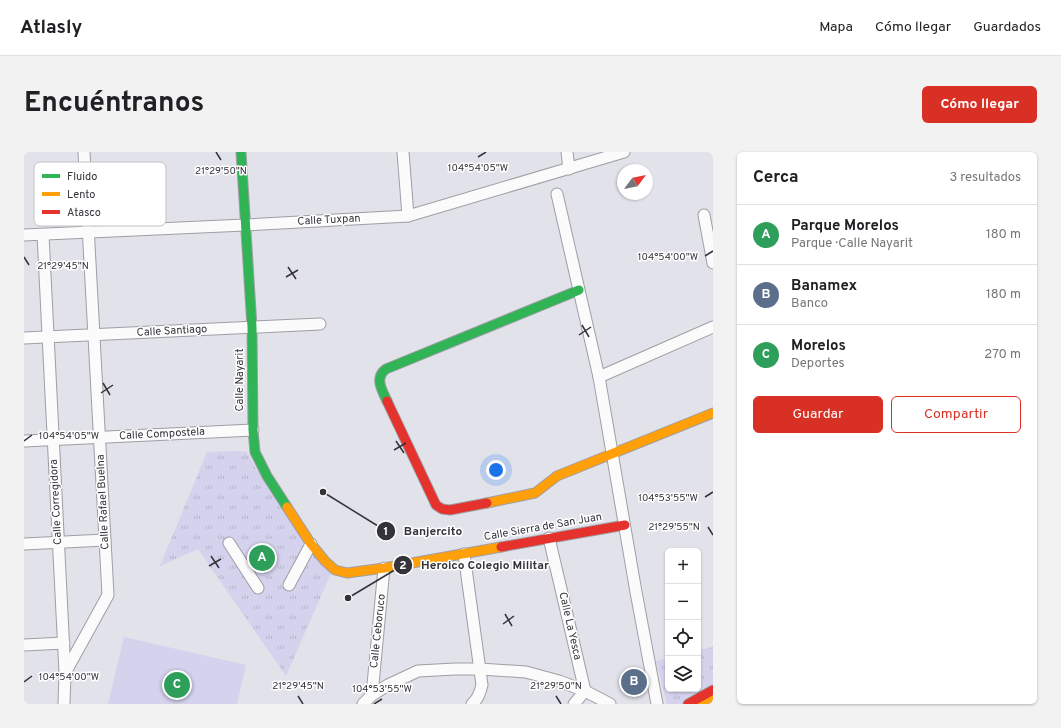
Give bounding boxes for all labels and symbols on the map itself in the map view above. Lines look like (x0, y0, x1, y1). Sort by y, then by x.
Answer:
legend (34, 162, 166, 226)
text: 104°54'05"W (448, 162, 508, 175)
north arrow (617, 164, 653, 200)
text: 21°29'50"N (195, 165, 247, 178)
text: Fluido (67, 170, 97, 184)
text: Lento (67, 188, 95, 202)
text: Atasco (67, 206, 101, 220)
street label: Calle Tuxpan (297, 211, 361, 229)
text: 104°54'00"W (638, 251, 698, 264)
text: 21°29'45"N (37, 260, 89, 273)
street label: Calle Santiago (136, 322, 208, 340)
street label: Calle Nayarit (233, 348, 247, 412)
street label: Calle Compostela (119, 425, 206, 443)
text: 104°54'05"W (39, 430, 99, 443)
street label: Calle Rafael Buelna (94, 454, 112, 550)
street label: Calle Corregidora (47, 459, 65, 545)
your location (486, 460, 506, 480)
text: 104°53'55"W (638, 492, 698, 505)
street label: Calle Sierra de San Juan (483, 510, 603, 544)
callout: Banjercito (376, 519, 470, 543)
text: 21°29'55"N (648, 521, 700, 534)
text: 1 (384, 524, 388, 540)
text: Banjercito (404, 524, 462, 540)
pin: A (249, 543, 275, 573)
callout: Heroico Colegio Militar (393, 553, 557, 577)
text: 2 (399, 558, 407, 574)
text: Heroico Colegio Militar (421, 558, 549, 574)
street label: Calle La Yesca (555, 591, 585, 662)
street label: Calle Ceboruco (367, 593, 389, 669)
pin: B (621, 667, 647, 697)
pin: C (164, 670, 190, 700)
text: 104°54'00"W (39, 671, 99, 684)
text: 21°29'45"N (272, 680, 324, 693)
text: 21°29'50"N (530, 680, 582, 693)
text: 104°53'55"W (352, 683, 412, 696)

